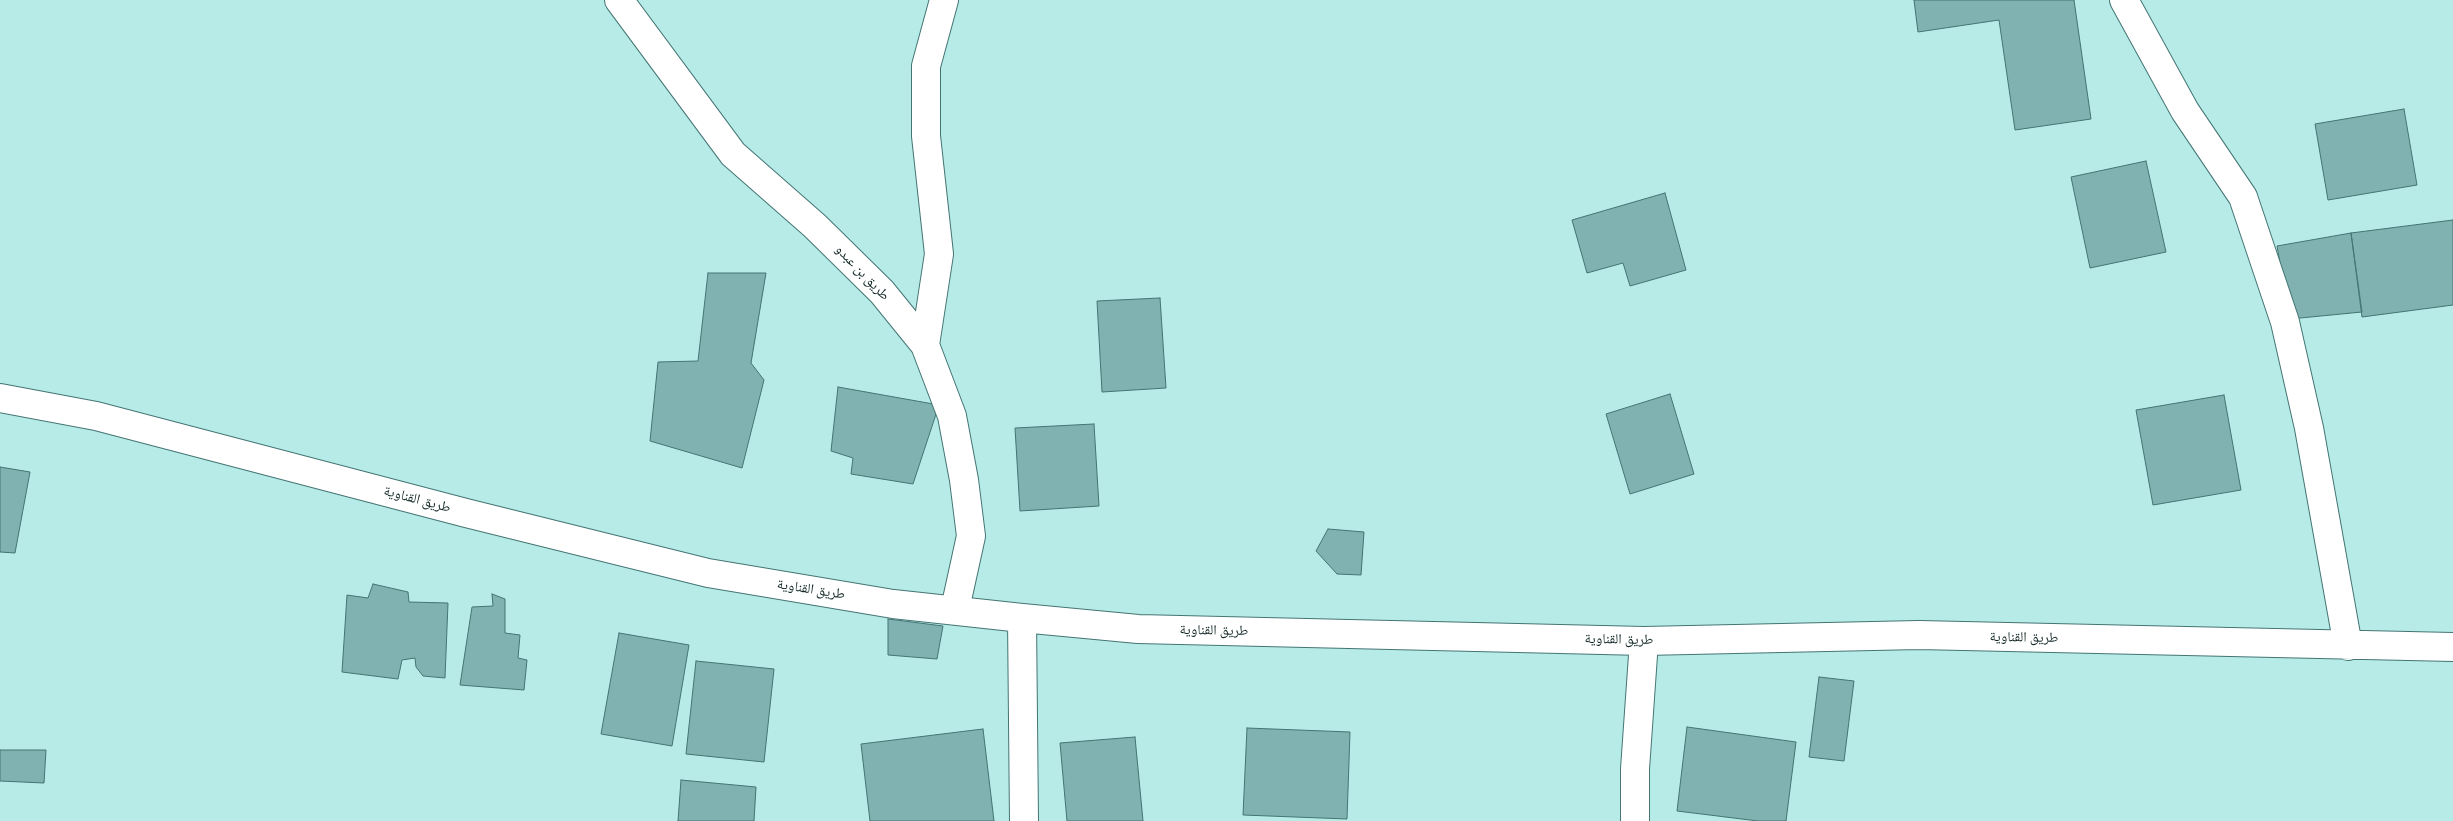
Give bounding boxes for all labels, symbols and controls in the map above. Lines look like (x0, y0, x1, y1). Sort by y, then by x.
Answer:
street label: طريق بن عبدو (831, 242, 893, 304)
street label: طريق القناوية (382, 483, 452, 517)
street label: طريق القناوية (776, 576, 846, 604)
street label: طريق القناوية (1179, 622, 1249, 640)
street label: طريق القناوية (1989, 629, 2059, 647)
street label: طريق القناوية (1584, 631, 1654, 649)

